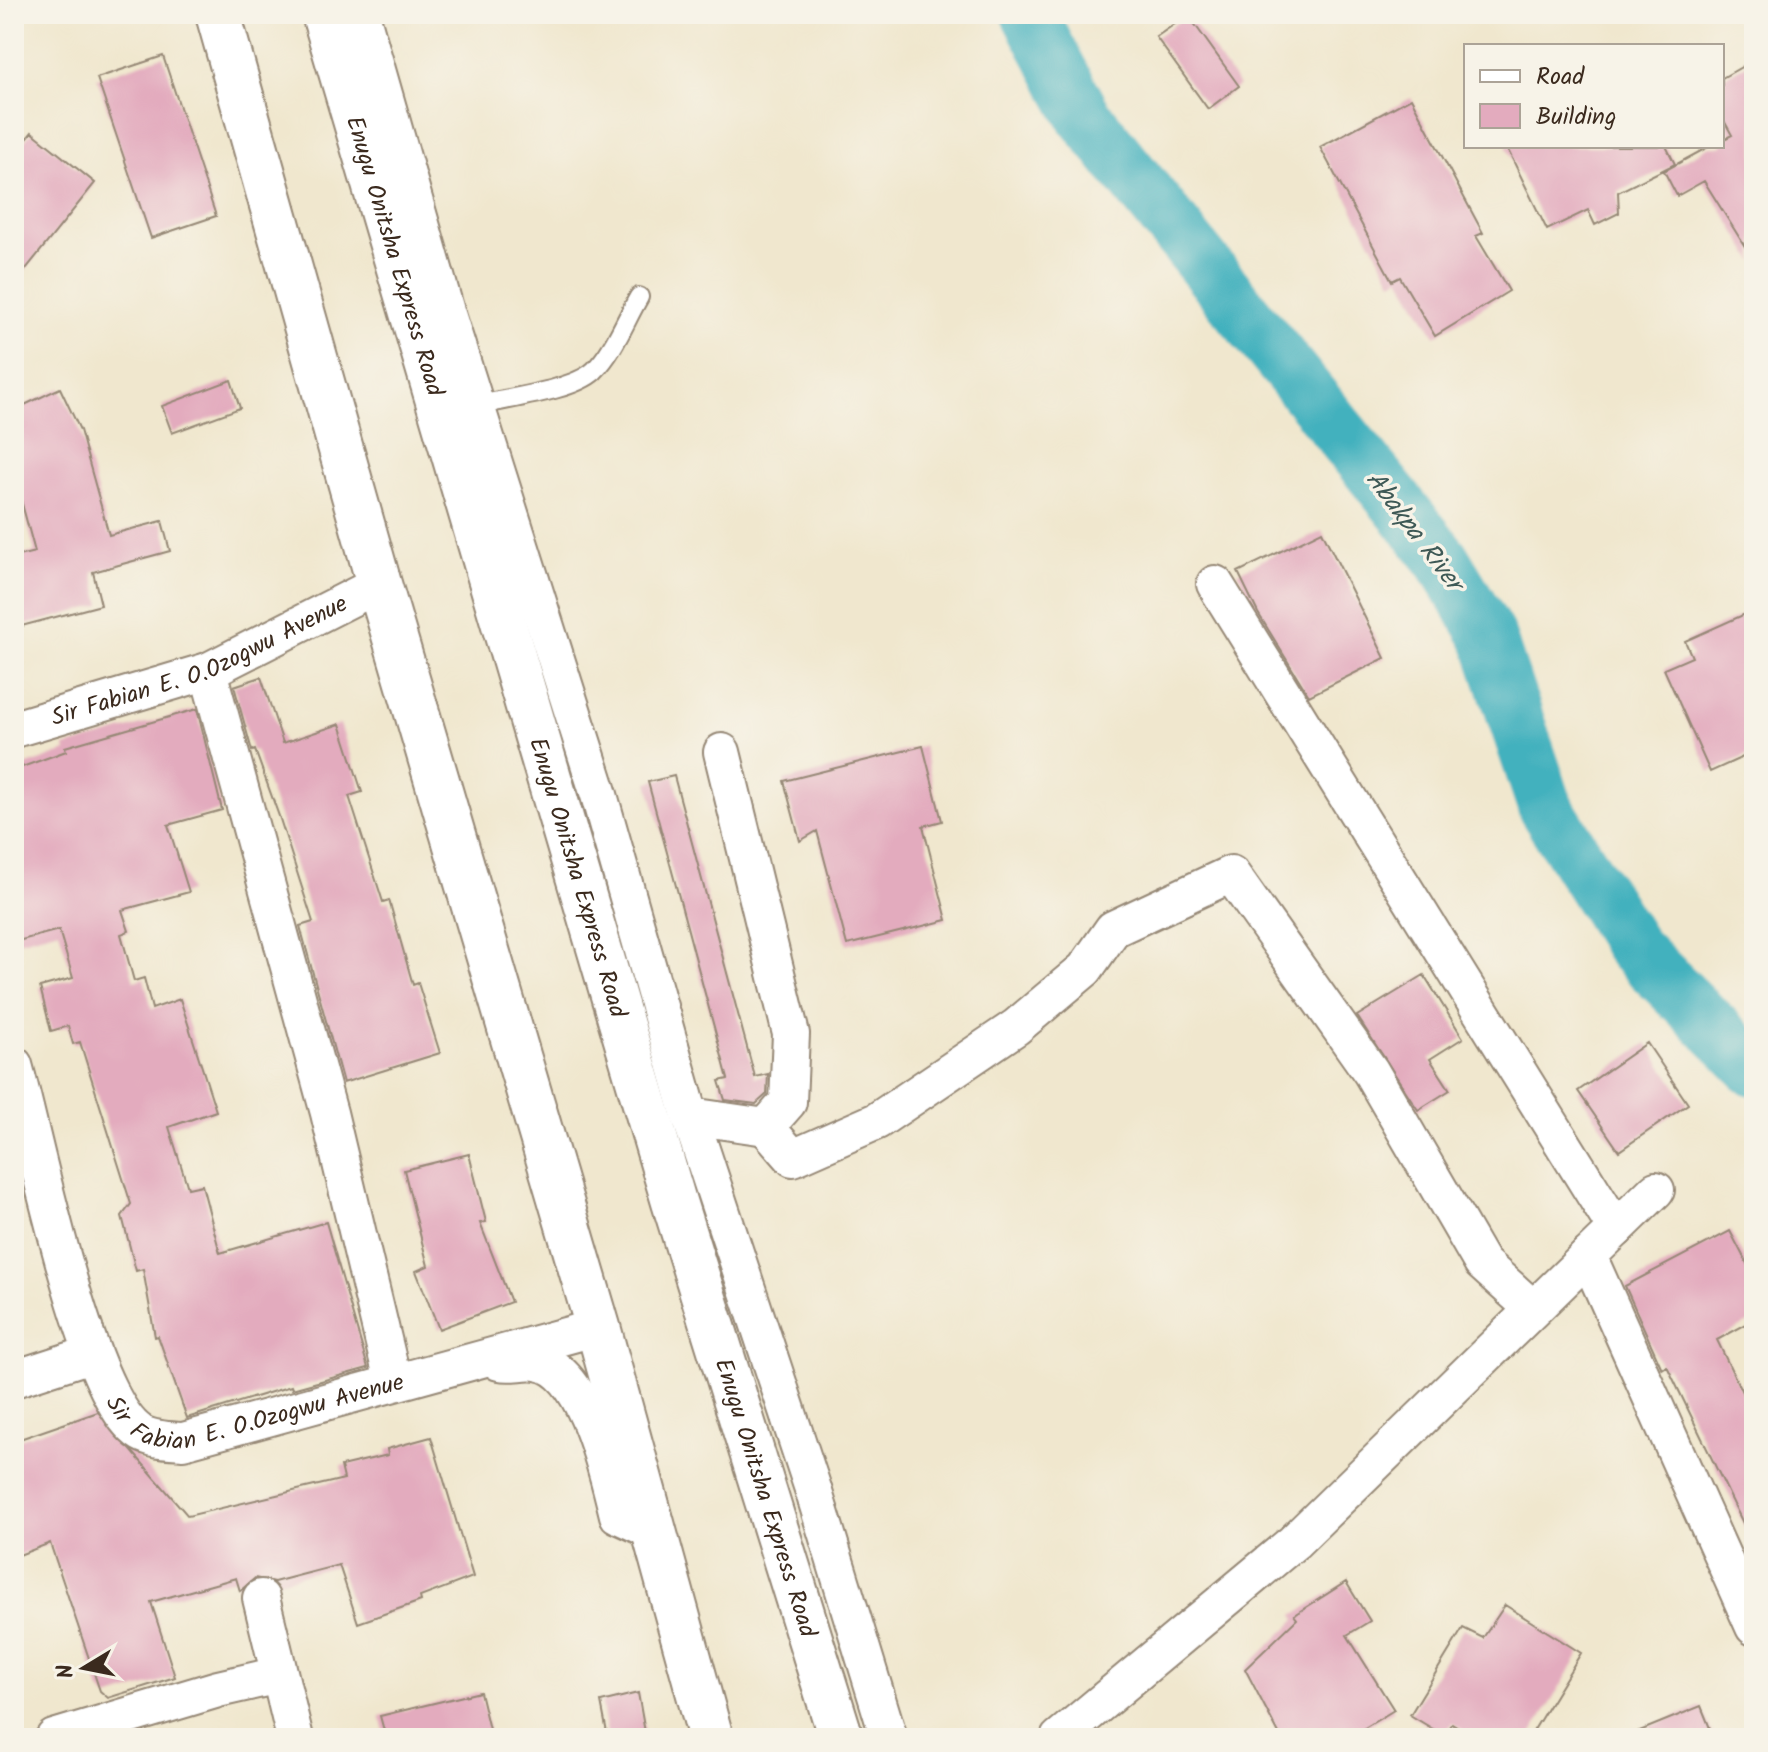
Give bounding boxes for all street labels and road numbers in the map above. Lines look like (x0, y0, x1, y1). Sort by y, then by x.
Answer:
street label: Enugu Onitsha Express Road (334, 111, 454, 402)
street label: Sir Fabian E. O.Ozogwu Avenue (47, 585, 355, 738)
street label: Enugu Onitsha Express Road (517, 733, 637, 1023)
street label: Enugu Onitsha Express Road (703, 1354, 827, 1643)
street label: Sir Fabian E. O.Ozogwu Avenue (102, 1361, 420, 1401)

